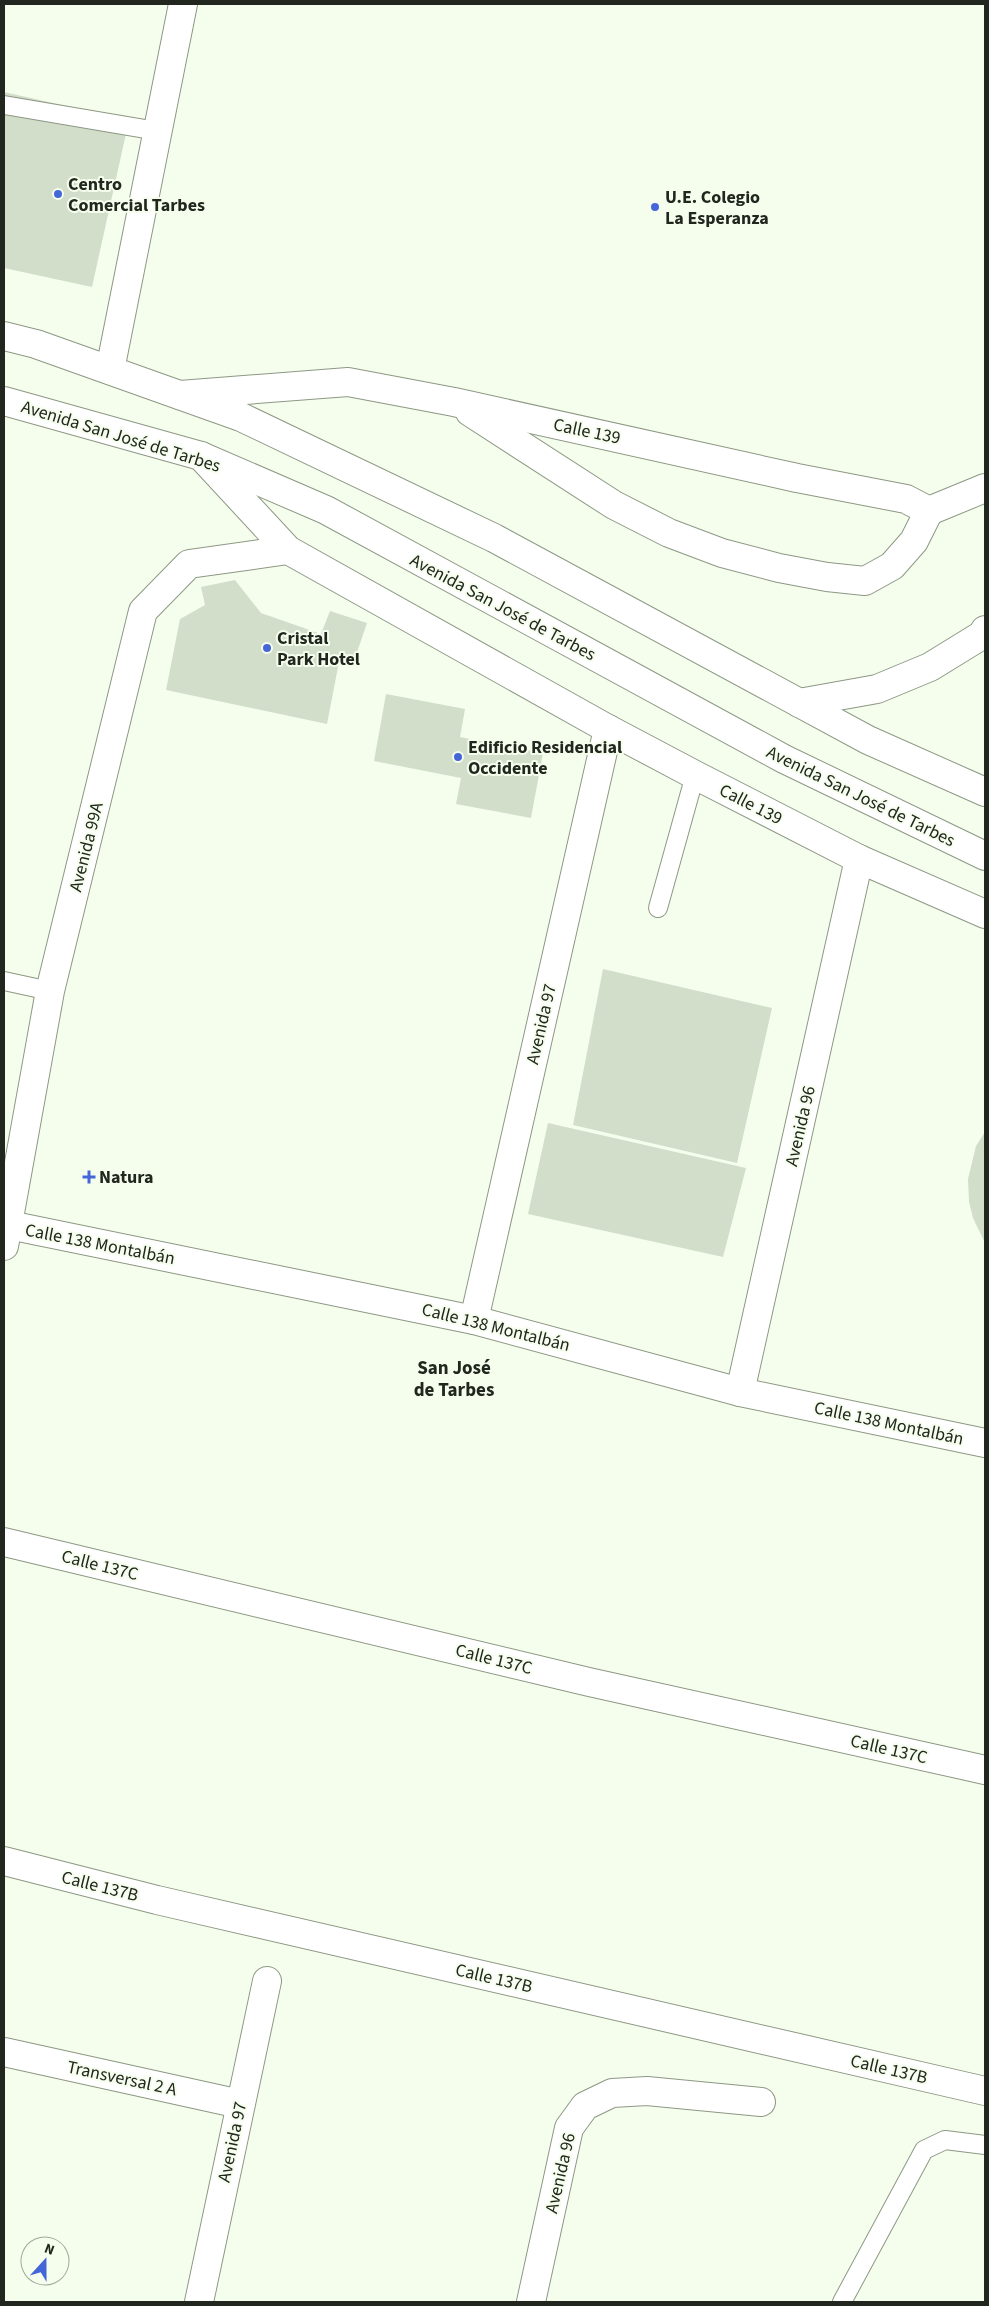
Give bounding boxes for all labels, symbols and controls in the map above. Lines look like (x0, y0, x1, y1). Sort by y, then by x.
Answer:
place label: Centro Comercial Tarbes (68, 172, 205, 218)
place label: U.E. Colegio La Esperanza (665, 185, 769, 231)
marker: Centro Comercial Tarbes (52, 188, 64, 200)
marker: U.E. Colegio La Esperanza (649, 201, 661, 213)
street label: Avenida San José de Tarbes (18, 394, 223, 479)
street label: Calle 139 (551, 412, 623, 451)
street label: Avenida San José de Tarbes (406, 548, 600, 667)
place label: Cristal Park Hotel (277, 626, 360, 672)
marker: Cristal Park Hotel (261, 642, 273, 654)
place label: Edificio Residencial Occidente (468, 735, 622, 781)
street label: Avenida San José de Tarbes (762, 740, 959, 853)
marker: Edificio Residencial Occidente (452, 751, 464, 763)
street label: Calle 139 (715, 778, 787, 831)
street label: Avenida 99A (63, 799, 110, 895)
street label: Avenida 97 (520, 981, 563, 1067)
street label: Avenida 96 (779, 1083, 822, 1169)
place label: Natura (99, 1165, 153, 1190)
marker: Natura (83, 1171, 95, 1183)
street label: Calle 138 Montalbán (23, 1218, 177, 1271)
street label: Calle 138 Montalbán (419, 1297, 573, 1358)
district label: San José de Tarbes (414, 1355, 494, 1404)
street label: Calle 138 Montalbán (812, 1395, 966, 1452)
street label: Calle 137C (59, 1544, 141, 1587)
street label: Calle 137C (453, 1638, 535, 1681)
street label: Calle 137C (848, 1729, 930, 1770)
street label: Calle 137B (59, 1865, 141, 1908)
street label: Calle 137B (453, 1957, 535, 1999)
street label: Calle 137B (848, 2048, 930, 2090)
street label: Transversal 2 A (65, 2055, 179, 2102)
street label: Avenida 97 (212, 2099, 253, 2185)
street label: Avenida 96 (539, 2130, 582, 2216)
north arrow (20, 2236, 70, 2286)
text: N (41, 2239, 57, 2261)

